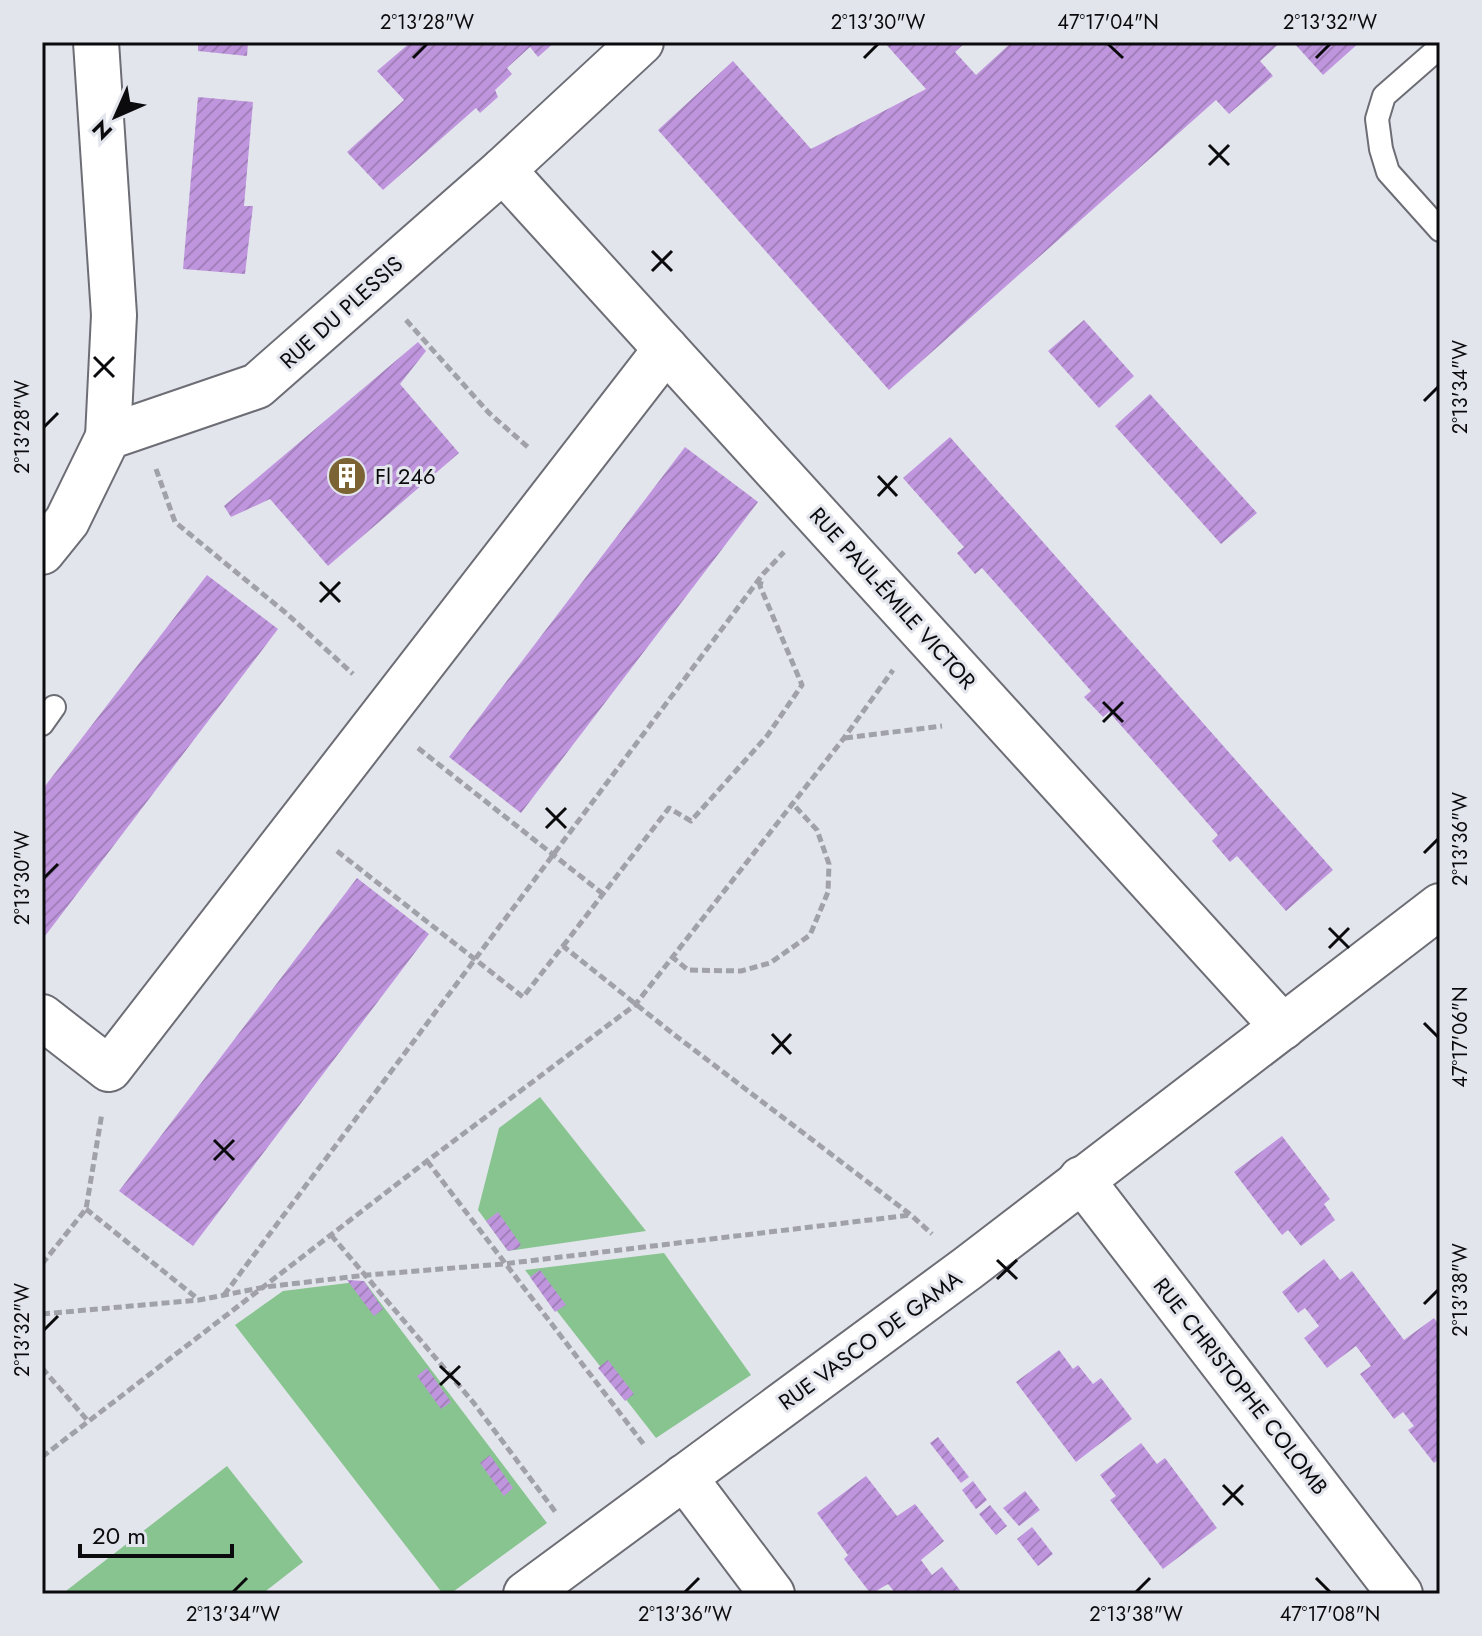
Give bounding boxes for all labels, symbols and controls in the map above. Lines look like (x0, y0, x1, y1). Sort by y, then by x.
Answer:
text: 2°13'28"W (380, 8, 474, 37)
text: 2°13'30"W (831, 8, 925, 37)
text: 47°17'04"N (1057, 8, 1159, 37)
text: 2°13'32"W (1283, 8, 1377, 37)
north arrow (76, 76, 156, 156)
text: N (84, 113, 119, 148)
street label: RUE DU PLESSIS (272, 248, 410, 376)
text: 2°13'34"W (1446, 340, 1475, 434)
text: 2°13'28"W (8, 380, 37, 474)
building icon: Fl 246 (326, 455, 368, 497)
place label: Fl 246 (375, 460, 436, 492)
street label: RUE PAUL-ÉMILE VICTOR (802, 500, 984, 697)
text: 2°13'36"W (1446, 792, 1475, 886)
text: 2°13'30"W (8, 831, 37, 925)
text: 47°17'06"N (1446, 986, 1475, 1088)
text: 2°13'38"W (1446, 1243, 1475, 1337)
street label: RUE VASCO DE GAMA (772, 1262, 969, 1417)
street label: RUE CHRISTOPHE COLOMB (1146, 1271, 1336, 1501)
text: 2°13'32"W (8, 1283, 37, 1377)
scale bar (80, 1508, 232, 1558)
text: 20 m (92, 1518, 146, 1553)
text: 2°13'34"W (186, 1600, 280, 1629)
text: 2°13'36"W (638, 1600, 732, 1629)
text: 2°13'38"W (1089, 1600, 1183, 1629)
text: 47°17'08"N (1280, 1600, 1380, 1629)

